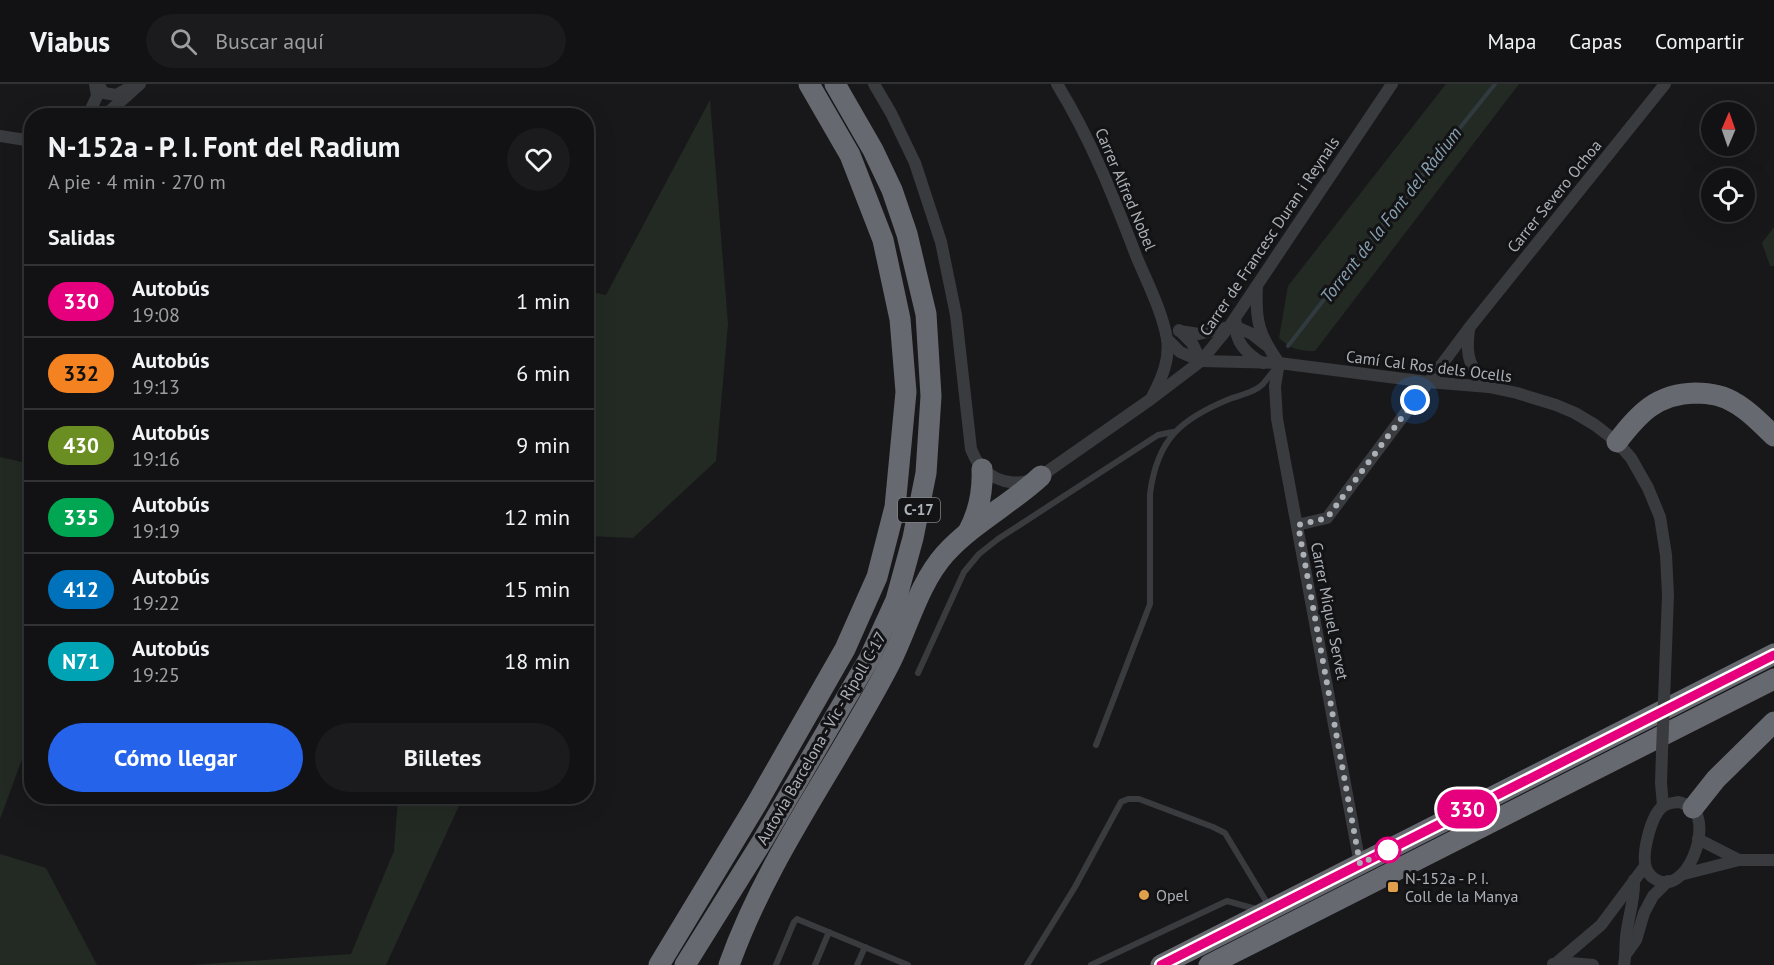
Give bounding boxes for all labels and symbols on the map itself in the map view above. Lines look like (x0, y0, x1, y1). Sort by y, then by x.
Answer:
north arrow (1701, 102, 1755, 156)
water label: Torrent de la Font del Ràdium (1315, 122, 1467, 307)
street label: Carrer Alfred Nobel (1091, 125, 1161, 254)
street label: Carrer de Francesc Duran i Reynals (1195, 132, 1343, 339)
street label: Carrer Severo Ochoa (1502, 136, 1606, 256)
street label: Camí Cal Ros dels Ocells (1345, 346, 1513, 386)
your location (1400, 385, 1430, 415)
road number: C-17 (898, 498, 940, 522)
street label: Carrer Miquel Servet (1307, 540, 1353, 682)
street label: Autovia Barcelona - Vic - Ripoll C-17 (752, 628, 890, 848)
line badge: 330 (1432, 790, 1502, 828)
unlabelled marker (1375, 837, 1401, 863)
place label: N-152a - P. I. Coll de la Manya (1405, 868, 1518, 906)
marker: N-152a - P. I. Coll de la Manya (1386, 880, 1400, 894)
place label: Opel (1156, 885, 1189, 905)
marker: Opel (1137, 888, 1151, 902)

